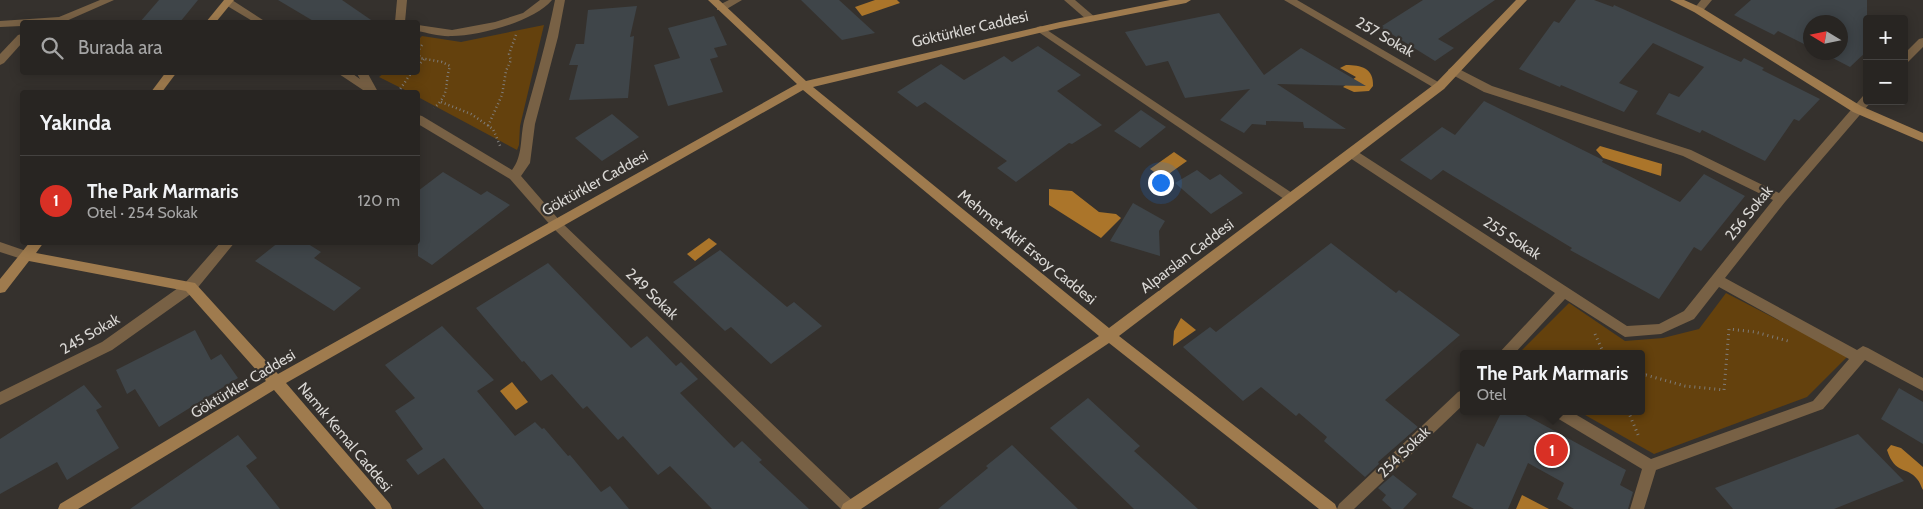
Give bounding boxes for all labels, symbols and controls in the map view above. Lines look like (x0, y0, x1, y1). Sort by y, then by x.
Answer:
street label: Göktürkler Caddesi (910, 7, 1030, 51)
street label: 257 Sokak (1353, 13, 1418, 61)
north arrow (1803, 15, 1848, 60)
map controls (1863, 15, 1908, 105)
button: + (1863, 15, 1908, 60)
search box (20, 20, 420, 75)
icon: search (38, 34, 66, 62)
text: Burada ara (78, 36, 162, 59)
button: − (1863, 60, 1908, 105)
text: Yakında (40, 110, 111, 135)
street label: Göktürkler Caddesi (539, 146, 651, 220)
your location (1148, 170, 1174, 196)
text: The Park Marmaris (87, 180, 239, 203)
street label: 256 Sokak (1721, 182, 1777, 244)
street label: Mehmet Akif Ersoy Caddesi (954, 186, 1100, 308)
text: 1 (53, 191, 59, 210)
text: 120 m (358, 191, 400, 210)
text: Otel · 254 Sokak (87, 203, 198, 222)
street label: 255 Sokak (1480, 213, 1544, 263)
street label: Alparslan Caddesi (1137, 215, 1237, 297)
street label: 249 Sokak (622, 265, 682, 324)
street label: 245 Sokak (57, 310, 123, 358)
street label: Göktürkler Caddesi (187, 346, 299, 422)
popup (1460, 350, 1645, 415)
text: The Park Marmaris (1477, 362, 1628, 385)
street label: Namık Kemal Caddesi (294, 379, 396, 495)
text: Otel (1477, 385, 1506, 404)
street label: 254 Sokak (1374, 423, 1434, 481)
pin: 1 (1536, 431, 1568, 469)

